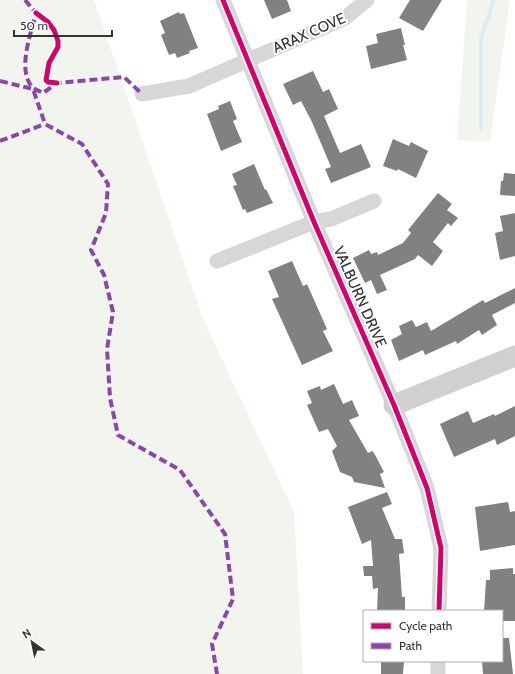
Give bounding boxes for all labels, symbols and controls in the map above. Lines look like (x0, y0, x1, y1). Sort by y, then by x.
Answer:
street label: ARAX COVE (270, 9, 348, 57)
scale bar (14, 12, 112, 38)
text: 50 m (20, 18, 48, 33)
street label: VALBURN DRIVE (330, 243, 390, 351)
legend (363, 610, 503, 662)
text: Cycle path (399, 618, 452, 633)
north arrow (12, 622, 52, 662)
text: N (19, 626, 34, 642)
text: Path (399, 638, 422, 653)

